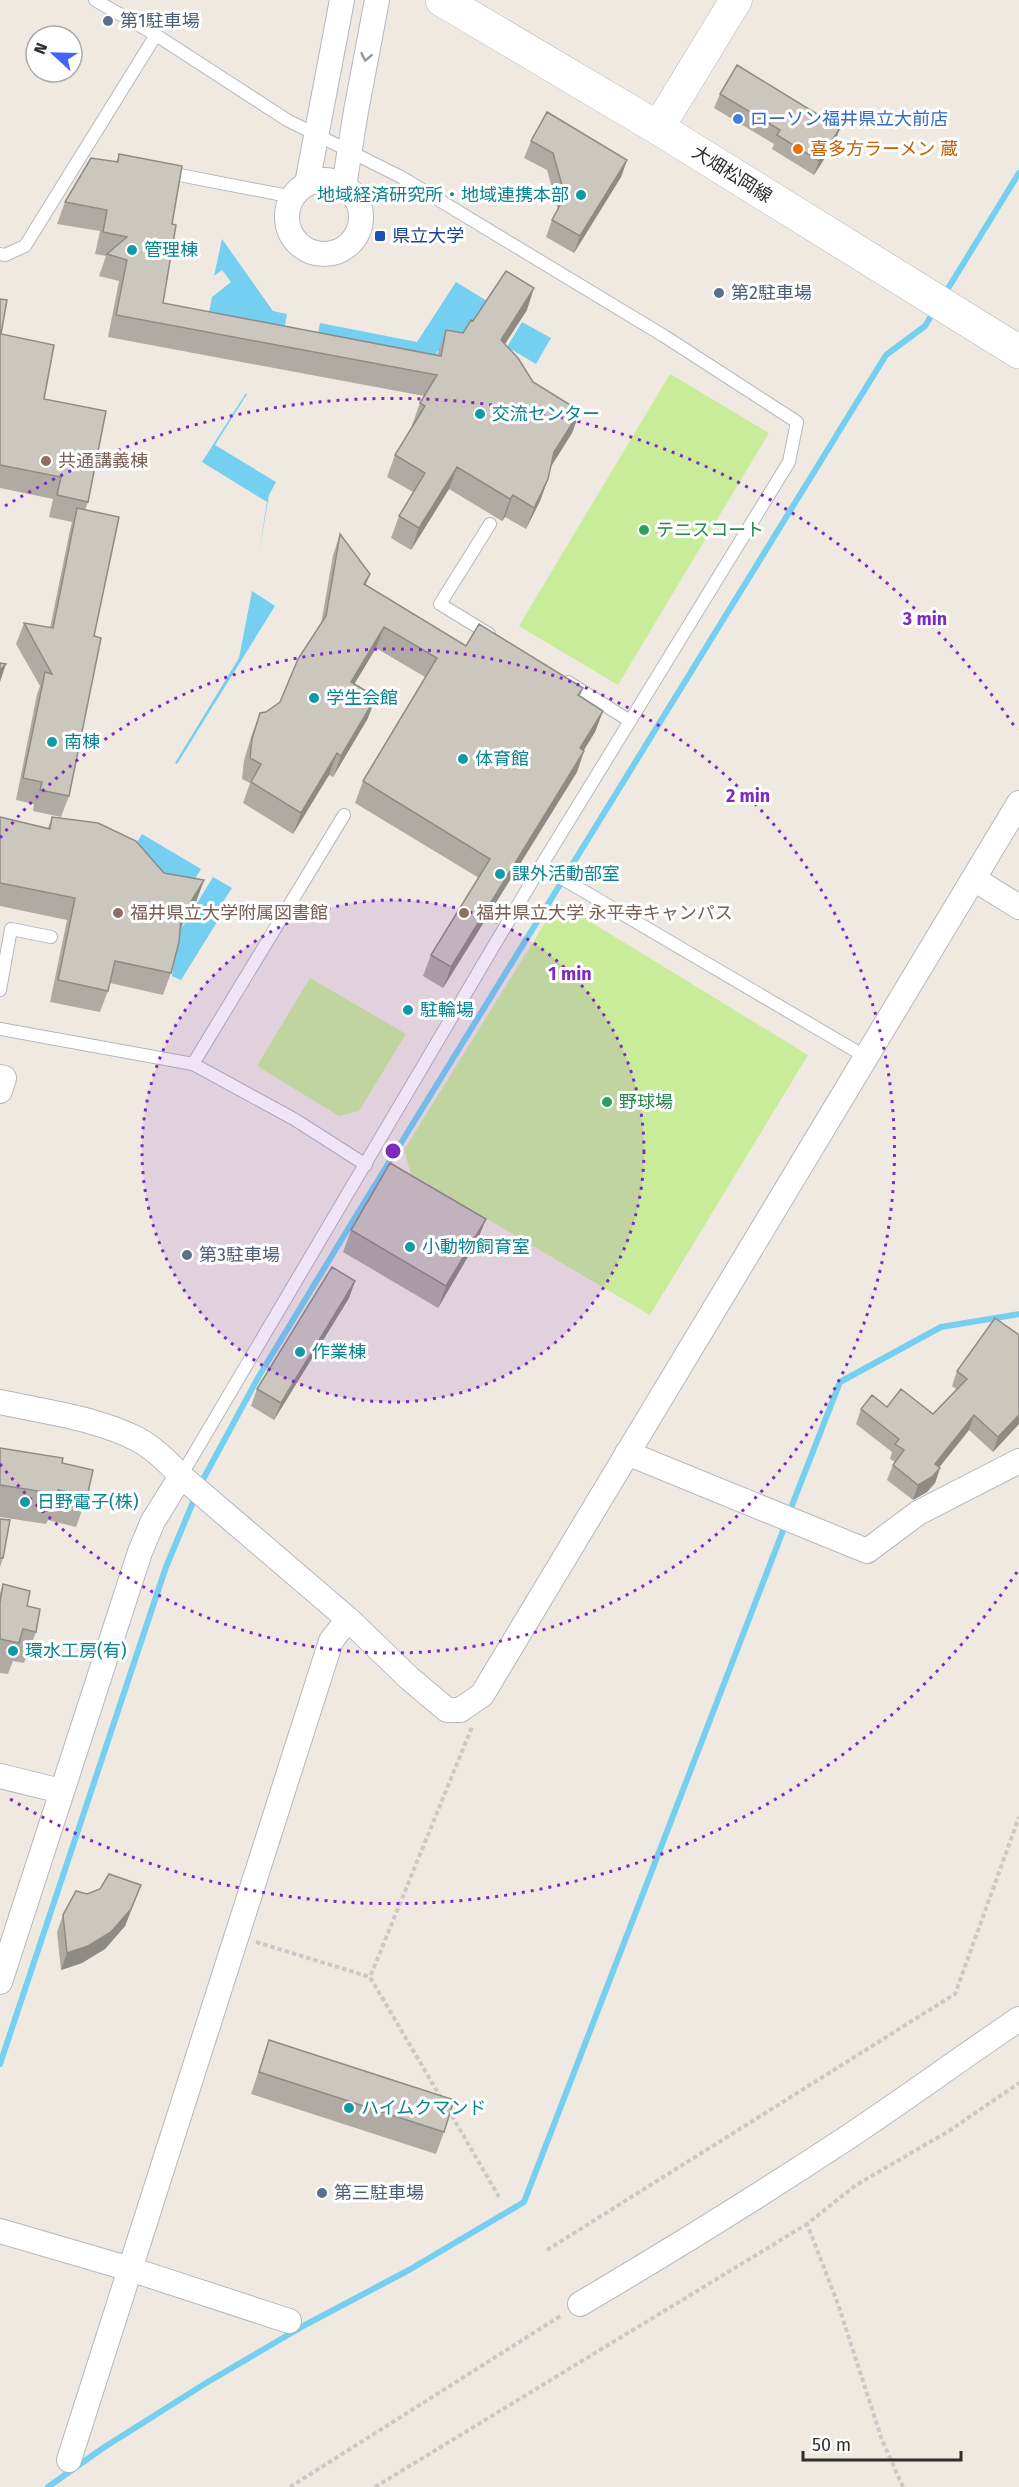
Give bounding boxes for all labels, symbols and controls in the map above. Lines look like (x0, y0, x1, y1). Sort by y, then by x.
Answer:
place label: 第1駐車場 (120, 10, 200, 32)
marker: 第1駐車場 (101, 14, 115, 28)
north arrow (24, 24, 84, 84)
text: N (30, 40, 51, 57)
one-way arrow (360, 52, 373, 62)
place label: ローソン福井県立大前店 (750, 108, 948, 130)
marker: ローソン福井県立大前店 (731, 112, 745, 126)
place label: 喜多方ラーメン 蔵 (810, 138, 958, 160)
street label: 大畑松岡線 (688, 141, 776, 207)
marker: 喜多方ラーメン 蔵 (791, 142, 805, 156)
place label: 地域経済研究所・地域連携本部 (317, 184, 569, 206)
marker: 地域経済研究所・地域連携本部 (574, 188, 588, 202)
place label: 県立大学 (392, 225, 464, 247)
marker: 県立大学 (373, 229, 387, 243)
place label: 管理棟 (144, 239, 198, 261)
marker: 管理棟 (125, 243, 139, 257)
place label: 第2駐車場 (731, 282, 812, 304)
marker: 第2駐車場 (712, 286, 726, 300)
place label: 交流センター (492, 403, 600, 425)
marker: 交流センター (473, 407, 487, 421)
place label: 共通講義棟 (58, 450, 148, 472)
marker: 共通講義棟 (39, 454, 53, 468)
place label: テニスコート (656, 519, 764, 541)
marker: テニスコート (637, 523, 651, 537)
text: 3 min (902, 608, 947, 630)
place label: 学生会館 (326, 687, 398, 709)
marker: 学生会館 (307, 691, 321, 705)
place label: 南棟 (64, 731, 100, 753)
marker: 南棟 (45, 735, 59, 749)
place label: 体育館 (475, 748, 529, 770)
marker: 体育館 (456, 752, 470, 766)
text: 2 min (726, 785, 770, 807)
place label: 課外活動部室 (512, 863, 620, 885)
marker: 課外活動部室 (493, 867, 507, 881)
place label: 福井県立大学附属図書館 (130, 902, 328, 924)
place label: 福井県立大学 永平寺キャンパス (476, 902, 733, 924)
marker: 福井県立大学附属図書館 (111, 906, 125, 920)
marker: 福井県立大学 永平寺キャンパス (457, 906, 471, 920)
text: 1 min (548, 963, 592, 985)
place label: 駐輪場 (420, 999, 474, 1021)
marker: 駐輪場 (401, 1003, 415, 1017)
place label: 野球場 (619, 1091, 673, 1113)
marker: 野球場 (600, 1095, 614, 1109)
centre of rings (383, 1141, 403, 1161)
place label: 小動物飼育室 (422, 1236, 530, 1258)
marker: 小動物飼育室 (403, 1240, 417, 1254)
place label: 第3駐車場 (199, 1244, 280, 1266)
marker: 第3駐車場 (180, 1248, 194, 1262)
place label: 作業棟 (312, 1341, 366, 1363)
marker: 作業棟 (293, 1345, 307, 1359)
place label: 日野電子(株) (37, 1491, 139, 1513)
marker: 日野電子(株) (18, 1495, 32, 1509)
place label: 環水工房(有) (25, 1640, 127, 1662)
marker: 環水工房(有) (6, 1644, 20, 1658)
place label: ハイムクマンド (361, 2097, 486, 2119)
marker: ハイムクマンド (342, 2101, 356, 2115)
place label: 第三駐車場 (334, 2182, 424, 2204)
marker: 第三駐車場 (315, 2186, 329, 2200)
scale bar (803, 2424, 960, 2462)
text: 50 m (812, 2434, 851, 2456)

